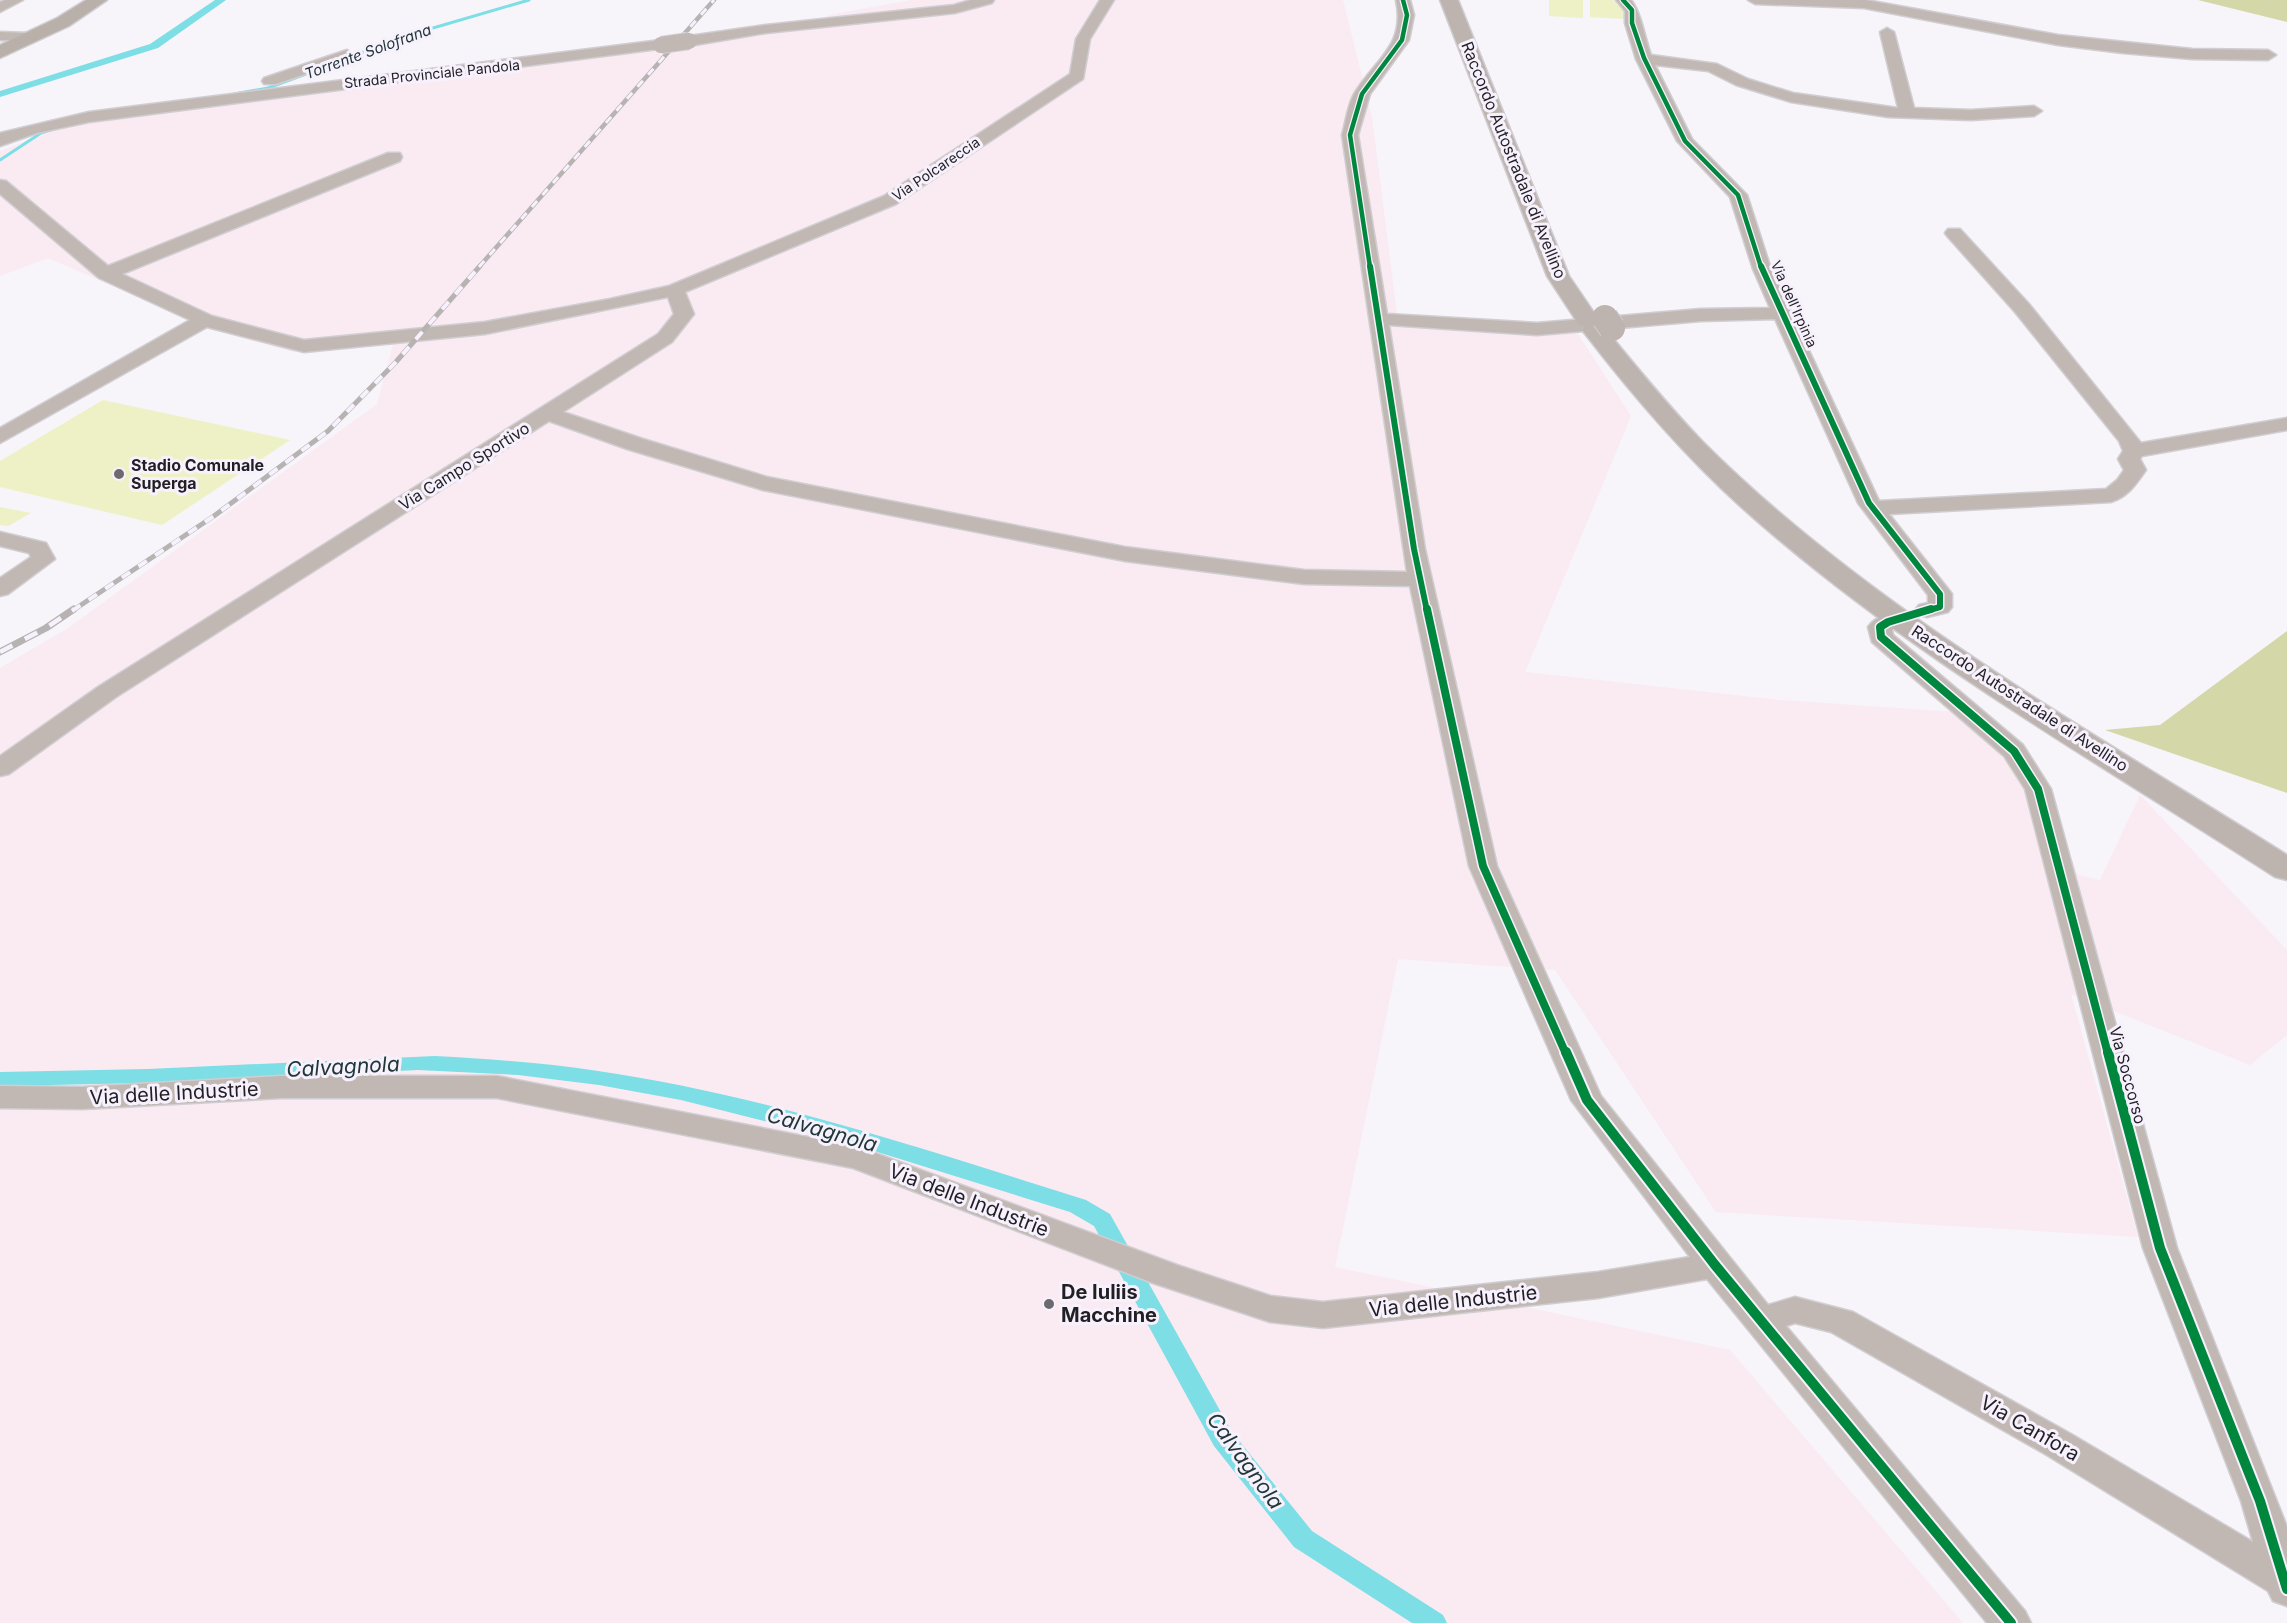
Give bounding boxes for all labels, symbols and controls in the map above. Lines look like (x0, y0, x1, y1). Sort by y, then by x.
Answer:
water label: Torrente Solofrana (302, 20, 434, 83)
street label: Raccordo Autostradale di Avellino (1457, 39, 1571, 281)
street label: Strada Provinciale Pandola (343, 56, 521, 91)
street label: Via Polcareccia (889, 133, 983, 204)
street label: Via dell'Irpinia (1768, 258, 1821, 350)
street label: Via Campo Sportivo (395, 418, 533, 514)
place label: Stadio Comunale Superga (131, 455, 264, 493)
marker: Stadio Comunale Superga (112, 467, 126, 481)
street label: Raccordo Autostradale di Avellino (1908, 620, 2132, 776)
street label: Via Soccorso (2105, 1024, 2151, 1126)
water label: Calvagnola (286, 1051, 400, 1082)
street label: Via delle Industrie (89, 1077, 259, 1109)
water label: Calvagnola (764, 1102, 880, 1157)
street label: Via delle Industrie (886, 1158, 1052, 1242)
place label: De Iuliis Macchine (1061, 1280, 1157, 1327)
street label: Via delle Industrie (1368, 1280, 1538, 1322)
marker: De Iuliis Macchine (1042, 1297, 1056, 1311)
street label: Via Canfora (1976, 1390, 2084, 1466)
water label: Calvagnola (1202, 1407, 1289, 1514)

